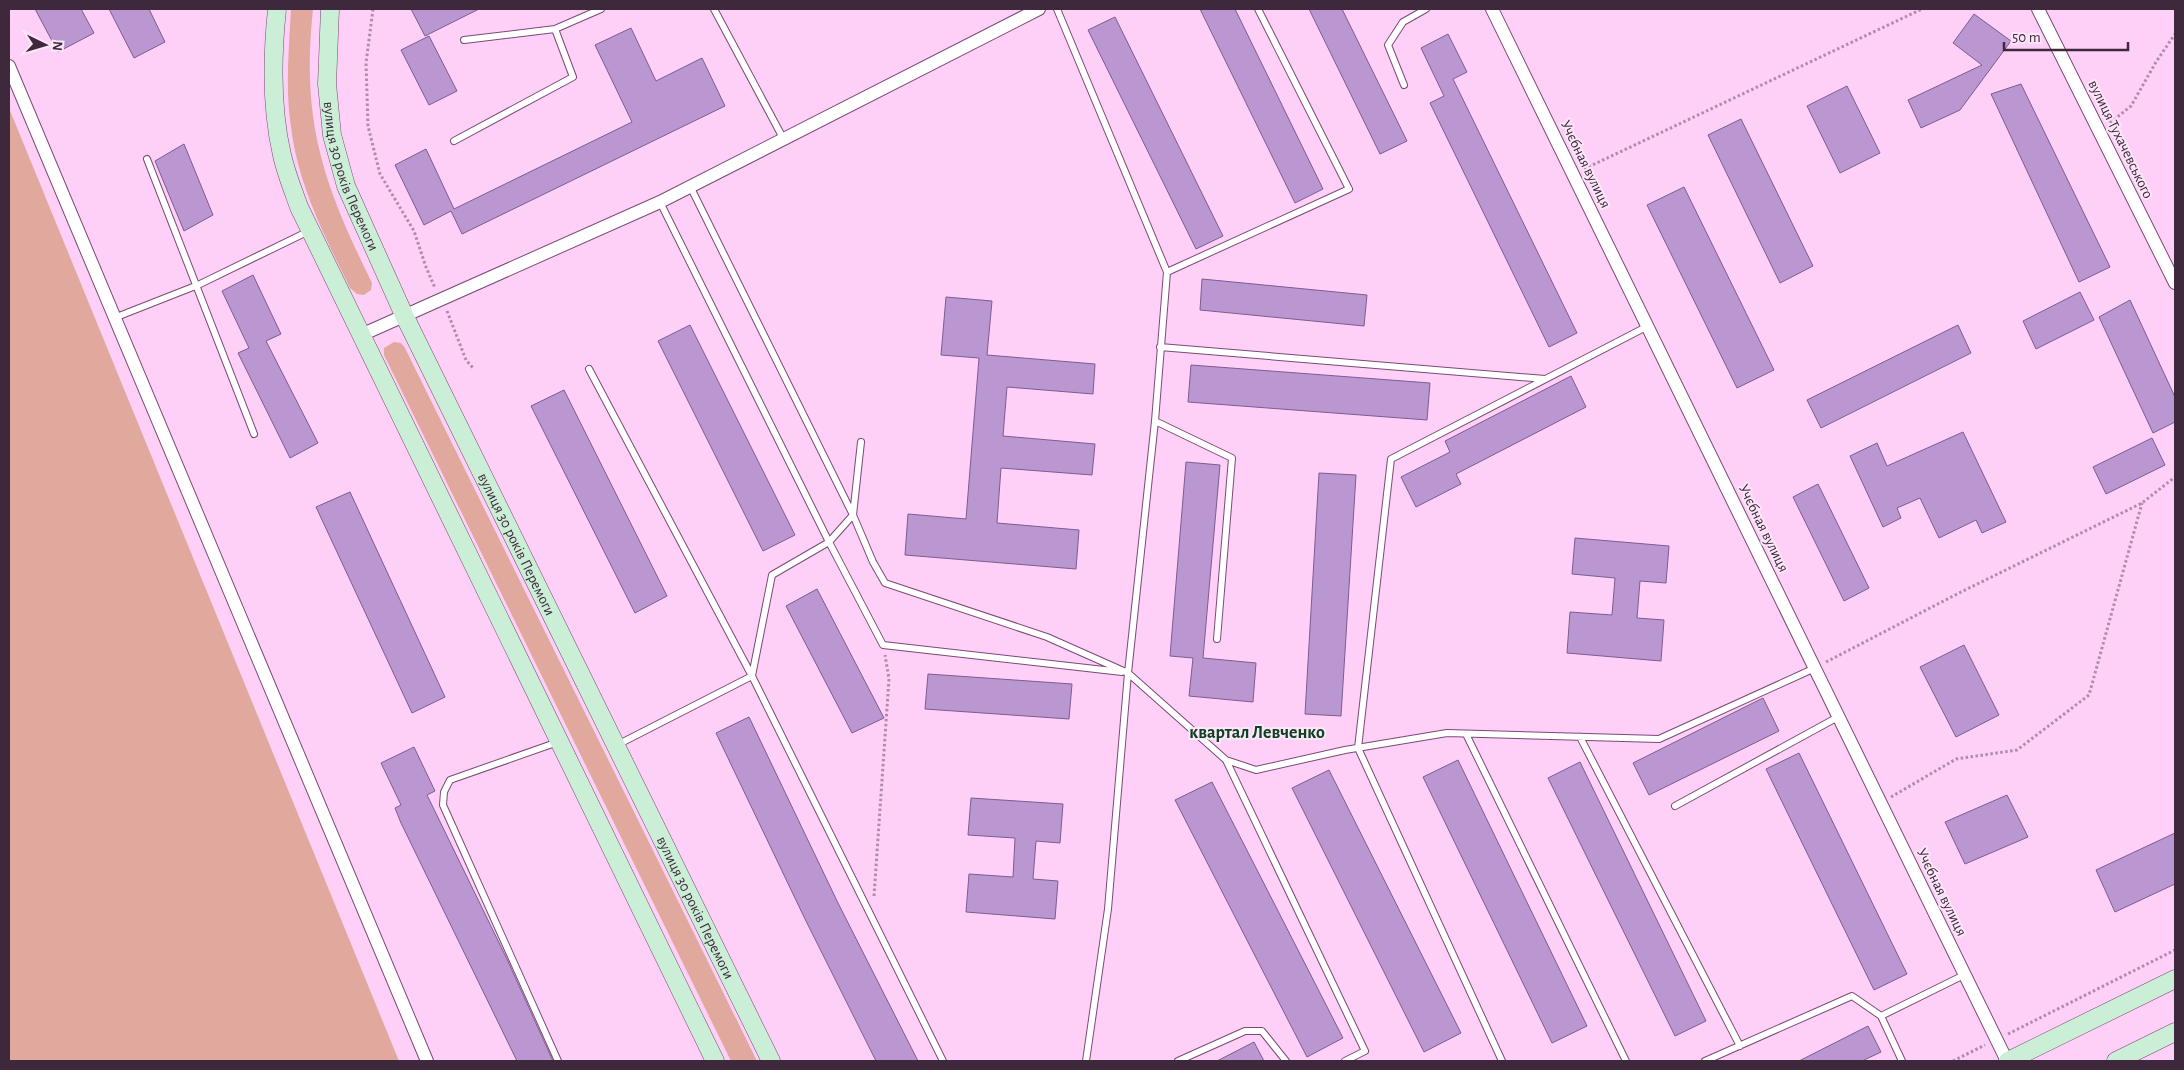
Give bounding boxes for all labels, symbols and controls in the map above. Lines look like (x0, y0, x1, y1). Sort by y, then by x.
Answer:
north arrow (20, 20, 70, 70)
scale bar (2004, 20, 2128, 52)
text: 50 m (2012, 30, 2041, 45)
text: N (50, 41, 64, 52)
street label: вулиця Тухачевського (2085, 78, 2156, 201)
street label: вулиця 30 років Перемоги (321, 101, 381, 253)
street label: Учєбная вулиця (1558, 118, 1613, 210)
street label: вулиця 30 років Перемоги (475, 471, 558, 618)
street label: Учєбная вулиця (1736, 482, 1791, 574)
district label: квартал Левченко (1189, 724, 1325, 742)
street label: вулиця 30 років Перемоги (654, 834, 736, 981)
street label: Учєбная вулиця (1914, 846, 1969, 938)

